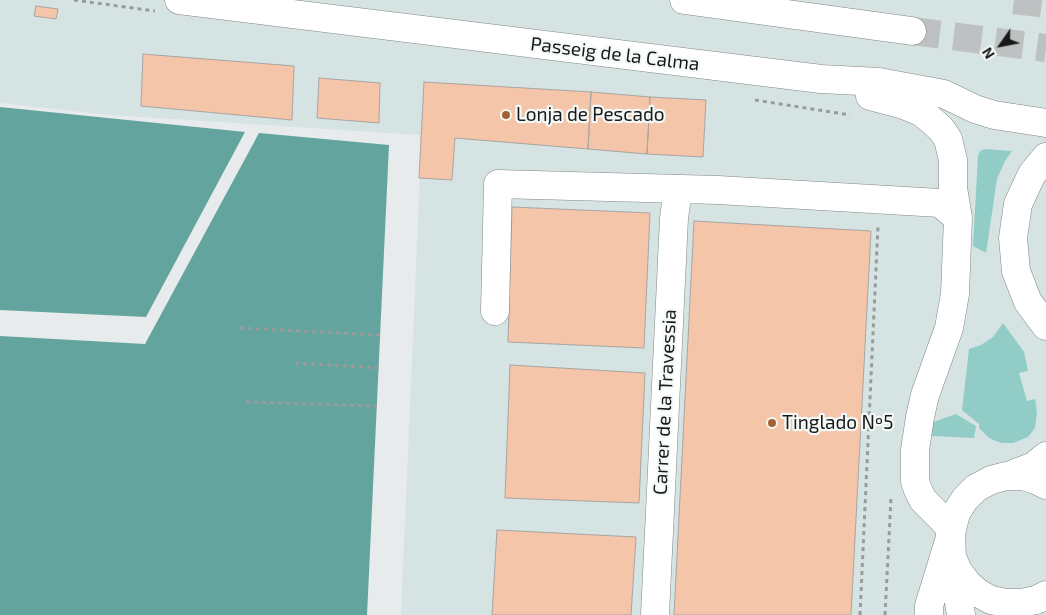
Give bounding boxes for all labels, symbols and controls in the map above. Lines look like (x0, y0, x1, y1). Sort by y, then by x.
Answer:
north arrow (976, 20, 1026, 70)
street label: Passeig de la Calma (529, 32, 701, 76)
text: N (978, 45, 998, 62)
place label: Lonja de Pescado (516, 104, 665, 126)
marker: Lonja de Pescado (500, 109, 512, 121)
street label: Carrer de la Travessia (649, 309, 681, 495)
place label: Tinglado Nº5 (782, 412, 893, 434)
marker: Tinglado Nº5 (766, 417, 778, 429)

